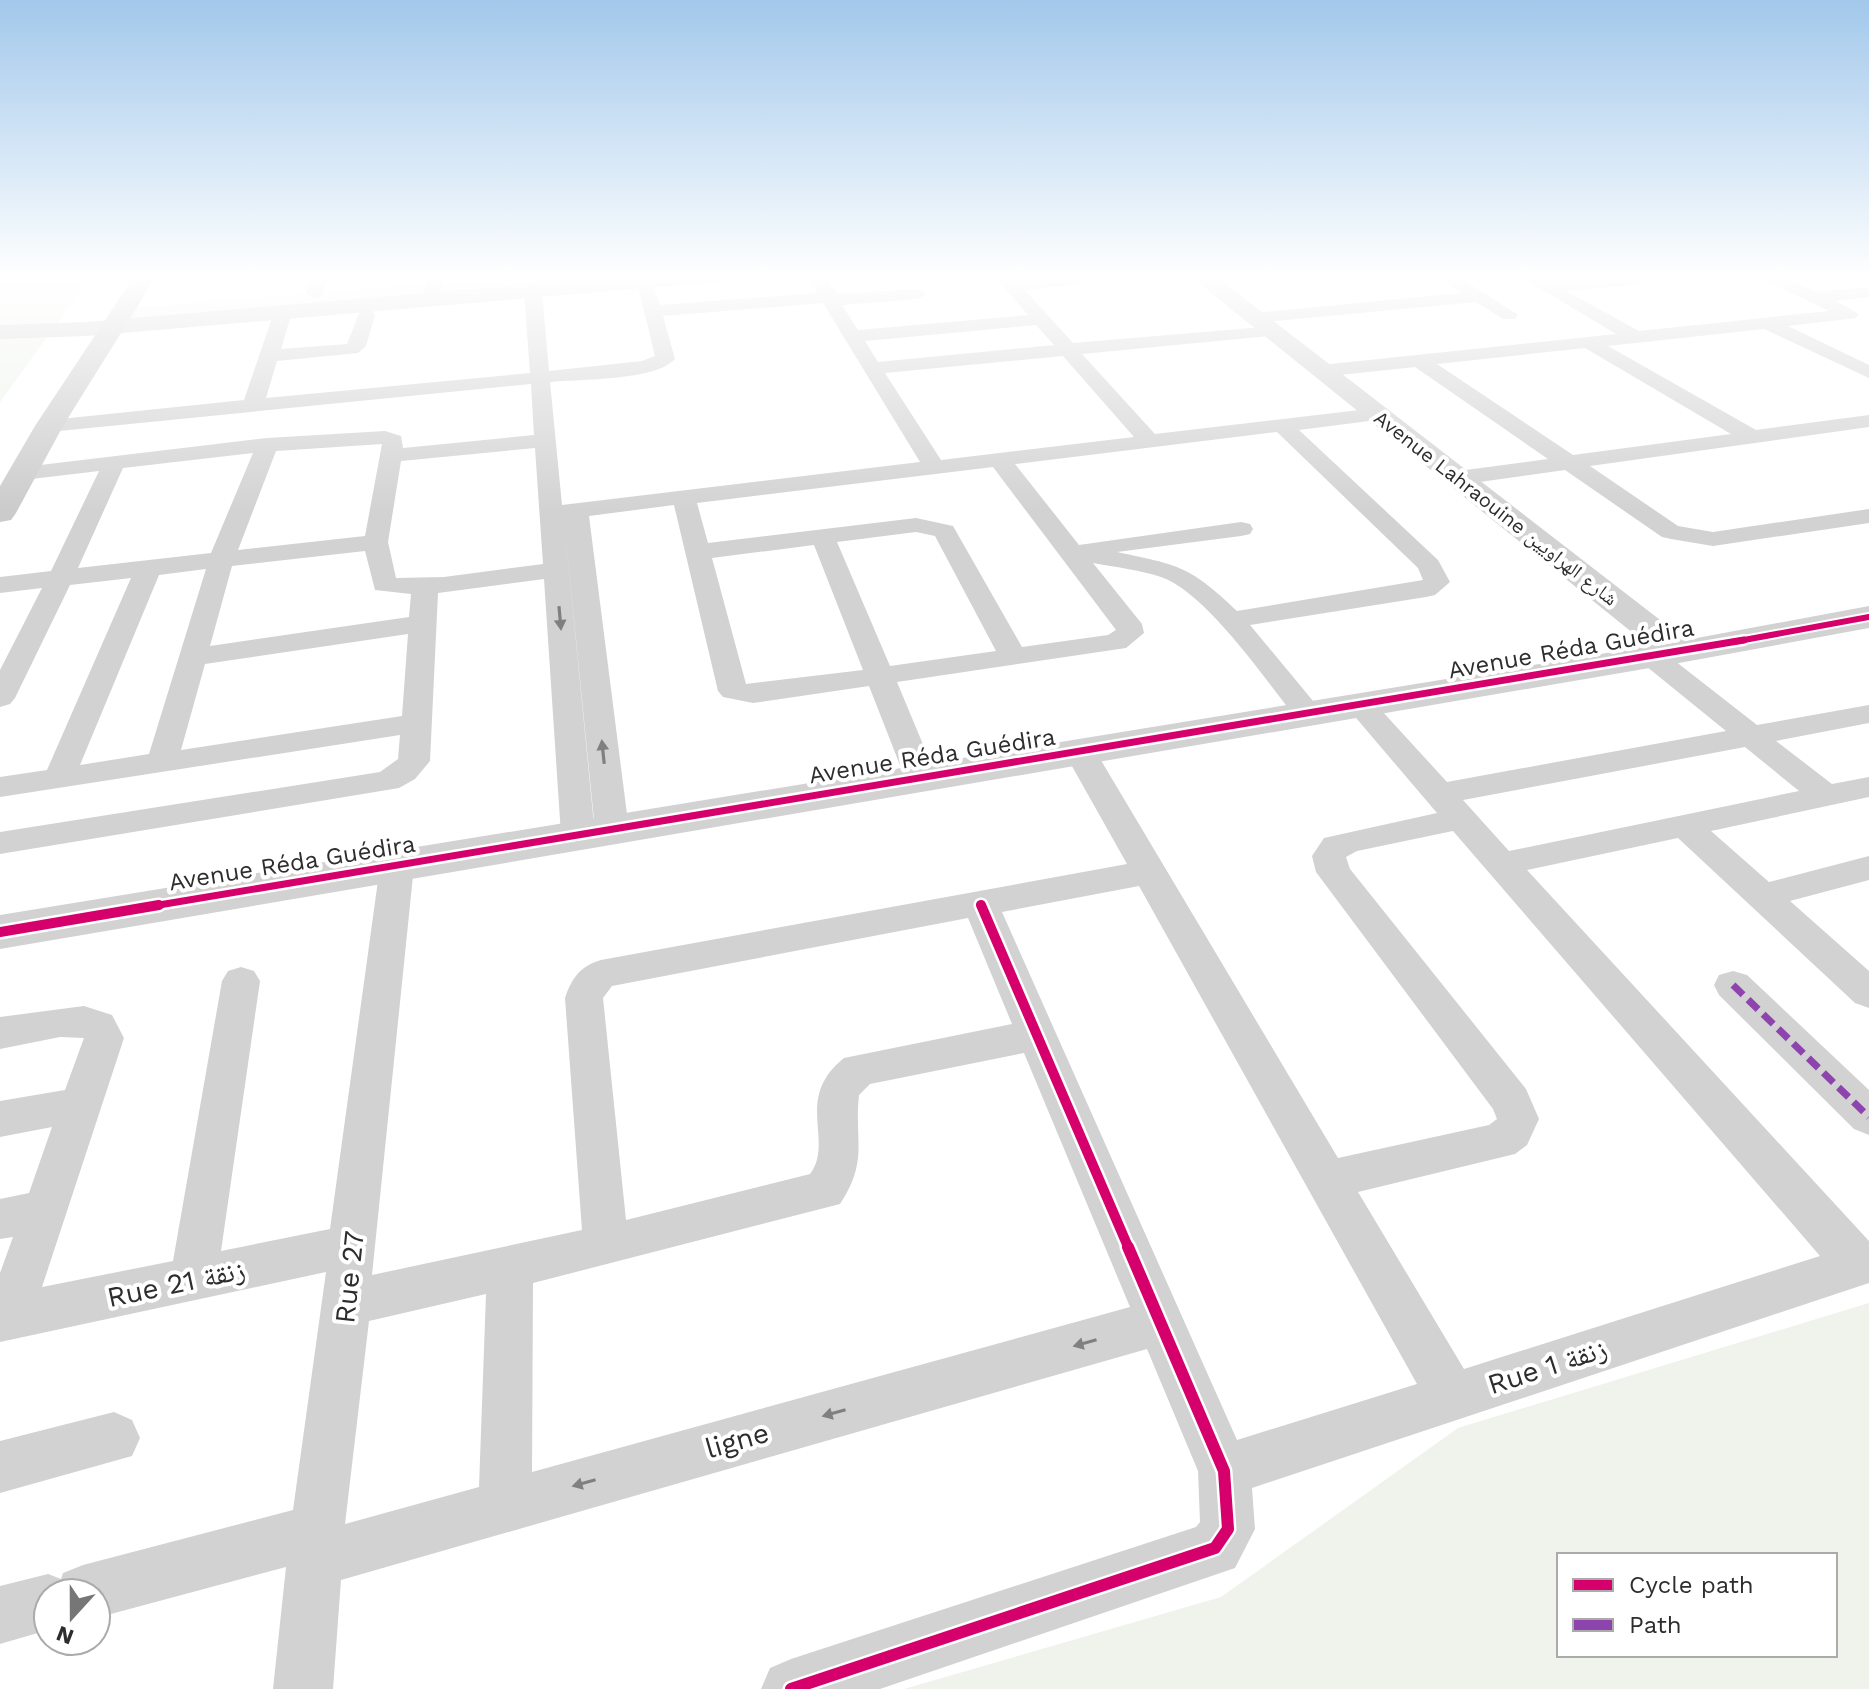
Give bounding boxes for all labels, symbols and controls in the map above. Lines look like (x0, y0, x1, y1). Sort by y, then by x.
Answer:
street label: Avenue Lahraouine شارع الهراويين (1369, 406, 1622, 611)
one-way arrow (554, 606, 567, 631)
street label: Avenue Réda Guédira (1446, 614, 1696, 684)
street label: Avenue Réda Guédira (807, 723, 1057, 789)
one-way arrow (596, 739, 609, 764)
street label: Avenue Réda Guédira (167, 830, 417, 896)
street label: Rue 27 (328, 1229, 371, 1325)
street label: Rue 21 زنقة (104, 1253, 248, 1314)
street label: Rue 1 زنقة (1483, 1332, 1611, 1401)
one-way arrow (1072, 1337, 1096, 1350)
one-way arrow (822, 1407, 846, 1420)
street label: ligne (702, 1416, 773, 1465)
one-way arrow (571, 1477, 595, 1490)
legend (1557, 1553, 1837, 1657)
text: Cycle path (1629, 1571, 1754, 1599)
north arrow (32, 1577, 112, 1657)
text: Path (1629, 1611, 1682, 1639)
text: N (53, 1621, 77, 1650)

